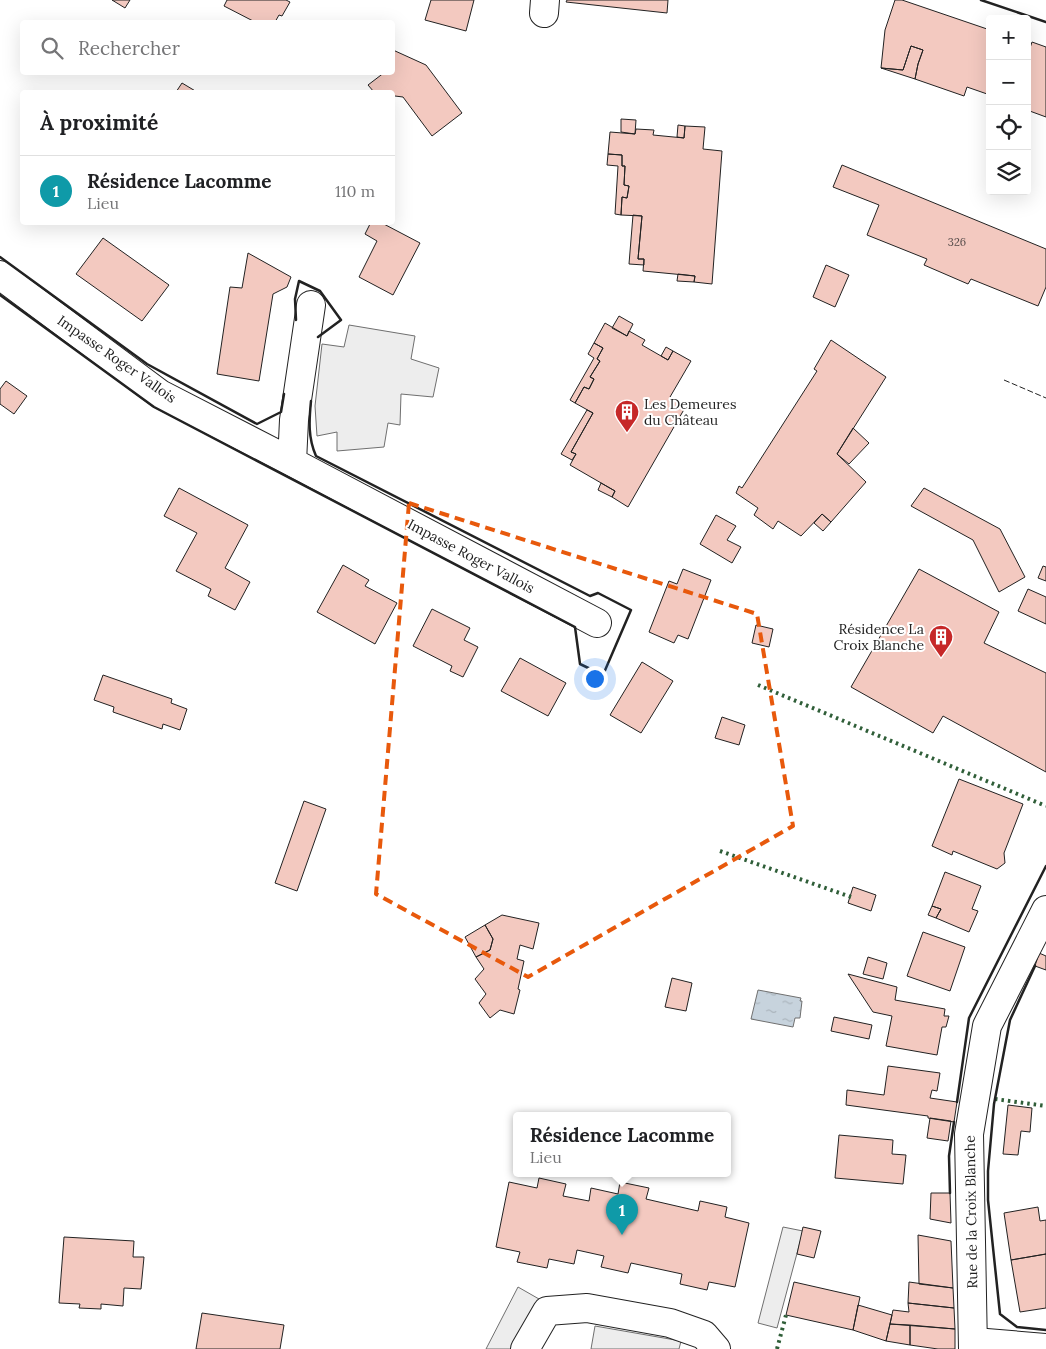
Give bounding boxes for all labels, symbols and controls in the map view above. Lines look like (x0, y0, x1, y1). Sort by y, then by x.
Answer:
map controls (986, 15, 1031, 195)
button: + (986, 15, 1031, 60)
search box (20, 20, 395, 75)
icon: search (38, 34, 66, 62)
text: Rechercher (78, 36, 180, 60)
button: − (986, 60, 1031, 105)
button: locate (986, 105, 1031, 150)
text: À proximité (40, 109, 158, 136)
button: layers (986, 150, 1031, 195)
text: Résidence Lacomme (87, 169, 271, 193)
text: 1 (53, 181, 59, 201)
text: 110 m (335, 181, 375, 201)
text: Lieu (87, 193, 119, 213)
house number: 326 (948, 235, 966, 249)
street label: Impasse Roger Vallois (54, 311, 180, 407)
place label: Les Demeures du Château (644, 395, 736, 429)
building icon: Les Demeures du Château (614, 399, 640, 433)
street label: Impasse Roger Vallois (404, 515, 538, 597)
place label: Résidence La Croix Blanche (833, 620, 924, 654)
building icon: Résidence La Croix Blanche (928, 624, 954, 658)
your location (582, 666, 608, 692)
popup (513, 1112, 731, 1177)
text: Résidence Lacomme (530, 1123, 714, 1147)
street label: Rue de la Croix Blanche (961, 1135, 981, 1289)
text: Lieu (530, 1147, 562, 1167)
pin: 1 (606, 1194, 638, 1235)

